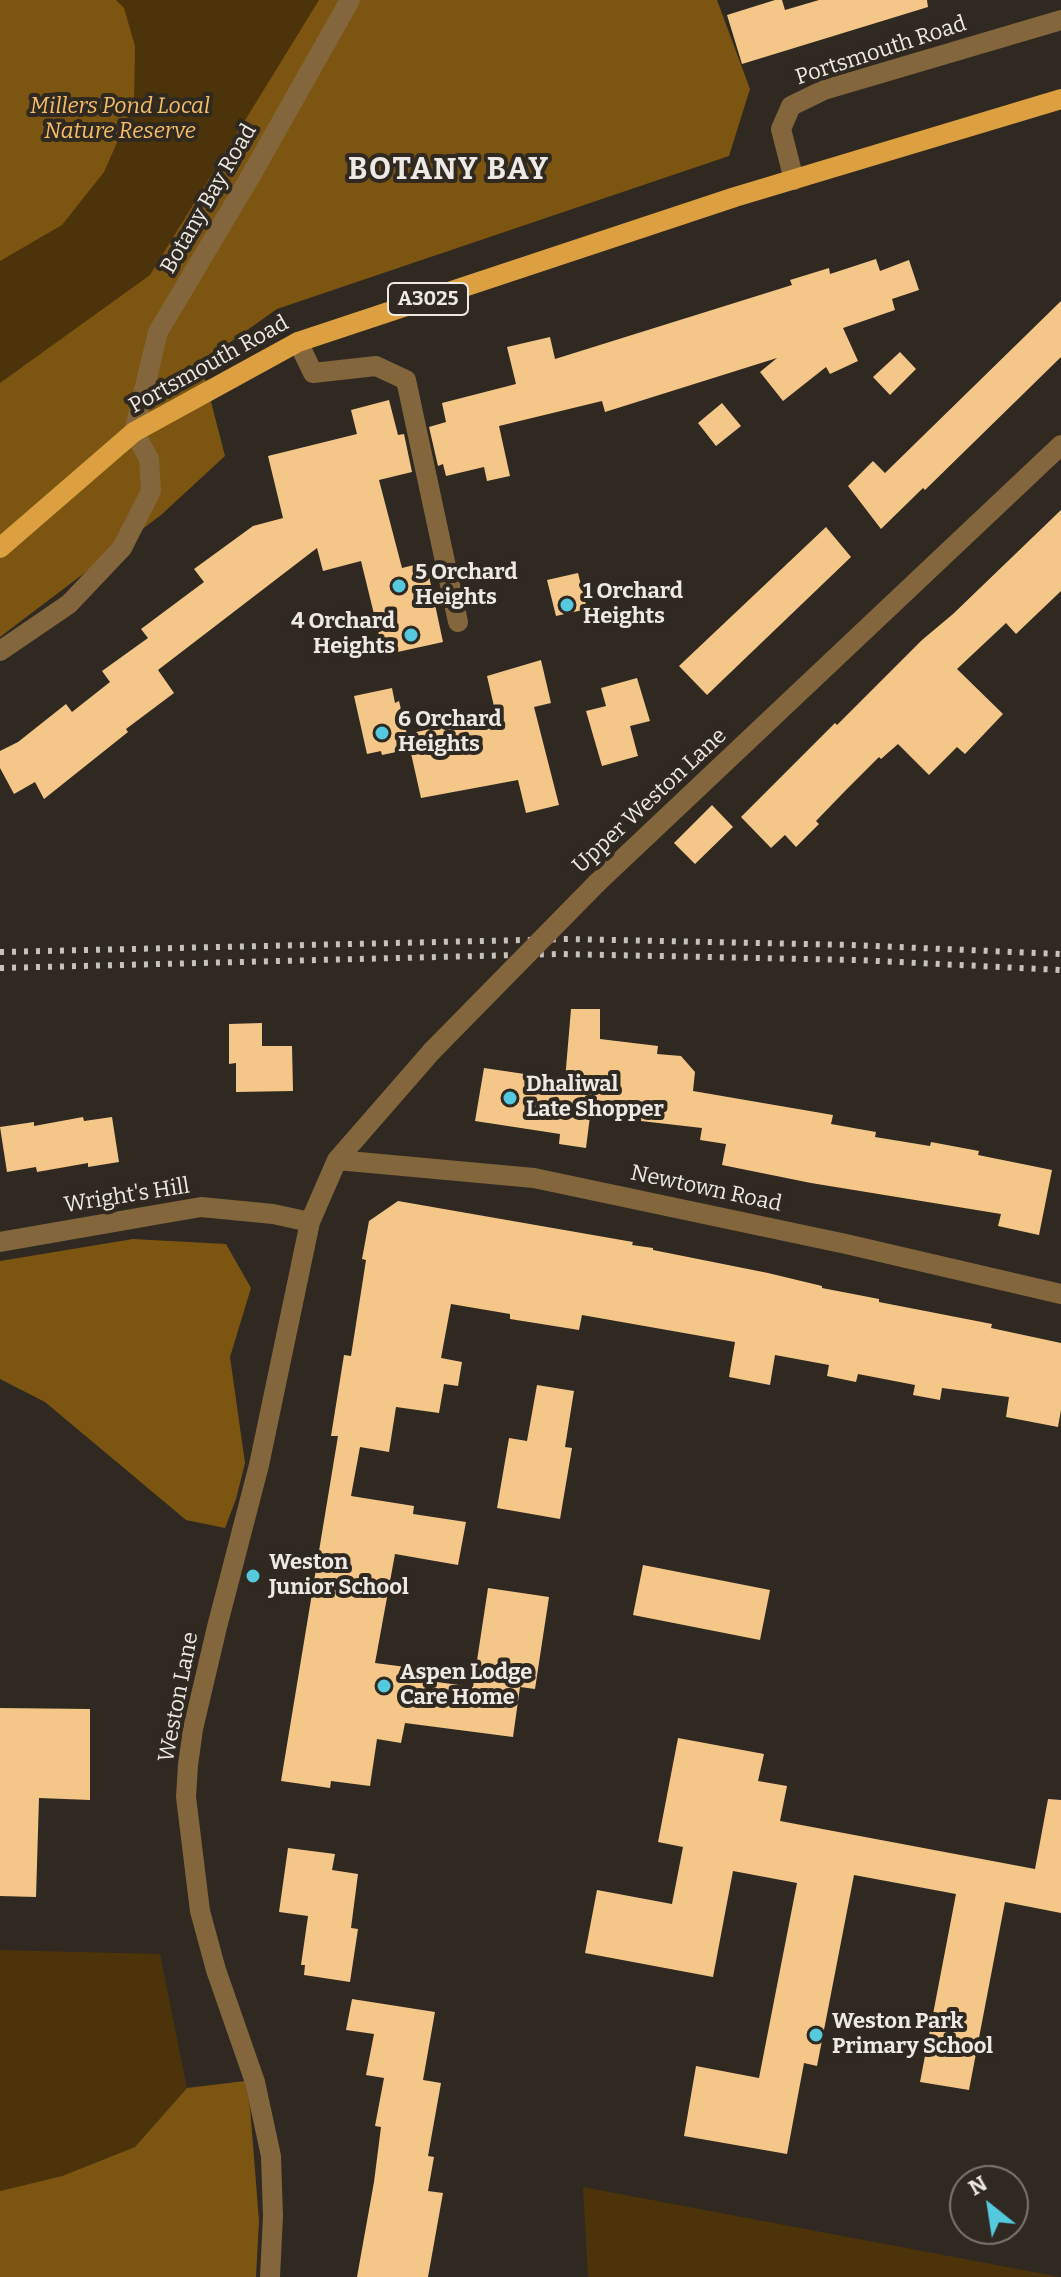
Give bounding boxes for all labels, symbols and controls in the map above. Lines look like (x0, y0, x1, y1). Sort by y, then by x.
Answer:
street label: Portsmouth Road (792, 11, 970, 91)
park label: Millers Pond Local Nature Reserve (30, 94, 210, 146)
street label: Botany Bay Road (155, 119, 263, 279)
district label: BOTANY BAY (348, 153, 550, 189)
road number: A3025 (388, 283, 468, 315)
street label: Portsmouth Road (125, 310, 293, 420)
place label: 5 Orchard Heights (415, 560, 518, 612)
marker: 5 Orchard Heights (390, 577, 408, 595)
place label: 1 Orchard Heights (583, 579, 683, 630)
marker: 1 Orchard Heights (558, 596, 576, 614)
place label: 4 Orchard Heights (291, 609, 395, 660)
marker: 4 Orchard Heights (402, 626, 420, 644)
place label: 6 Orchard Heights (398, 707, 501, 758)
street label: Upper Weston Lane (568, 723, 732, 879)
marker: 6 Orchard Heights (373, 724, 391, 742)
place label: Dhaliwal Late Shopper (526, 1072, 664, 1124)
marker: Dhaliwal Late Shopper (501, 1089, 519, 1107)
street label: Newtown Road (628, 1160, 784, 1218)
street label: Wright's Hill (62, 1173, 192, 1219)
place label: Weston Junior School (269, 1550, 409, 1602)
marker: Weston Junior School (244, 1567, 262, 1585)
street label: Weston Lane (153, 1630, 205, 1764)
place label: Aspen Lodge Care Home (400, 1660, 532, 1712)
marker: Aspen Lodge Care Home (375, 1677, 393, 1695)
place label: Weston Park Primary School (832, 2009, 993, 2060)
marker: Weston Park Primary School (807, 2026, 825, 2044)
north arrow (949, 2165, 1029, 2245)
text: N (964, 2170, 992, 2201)

